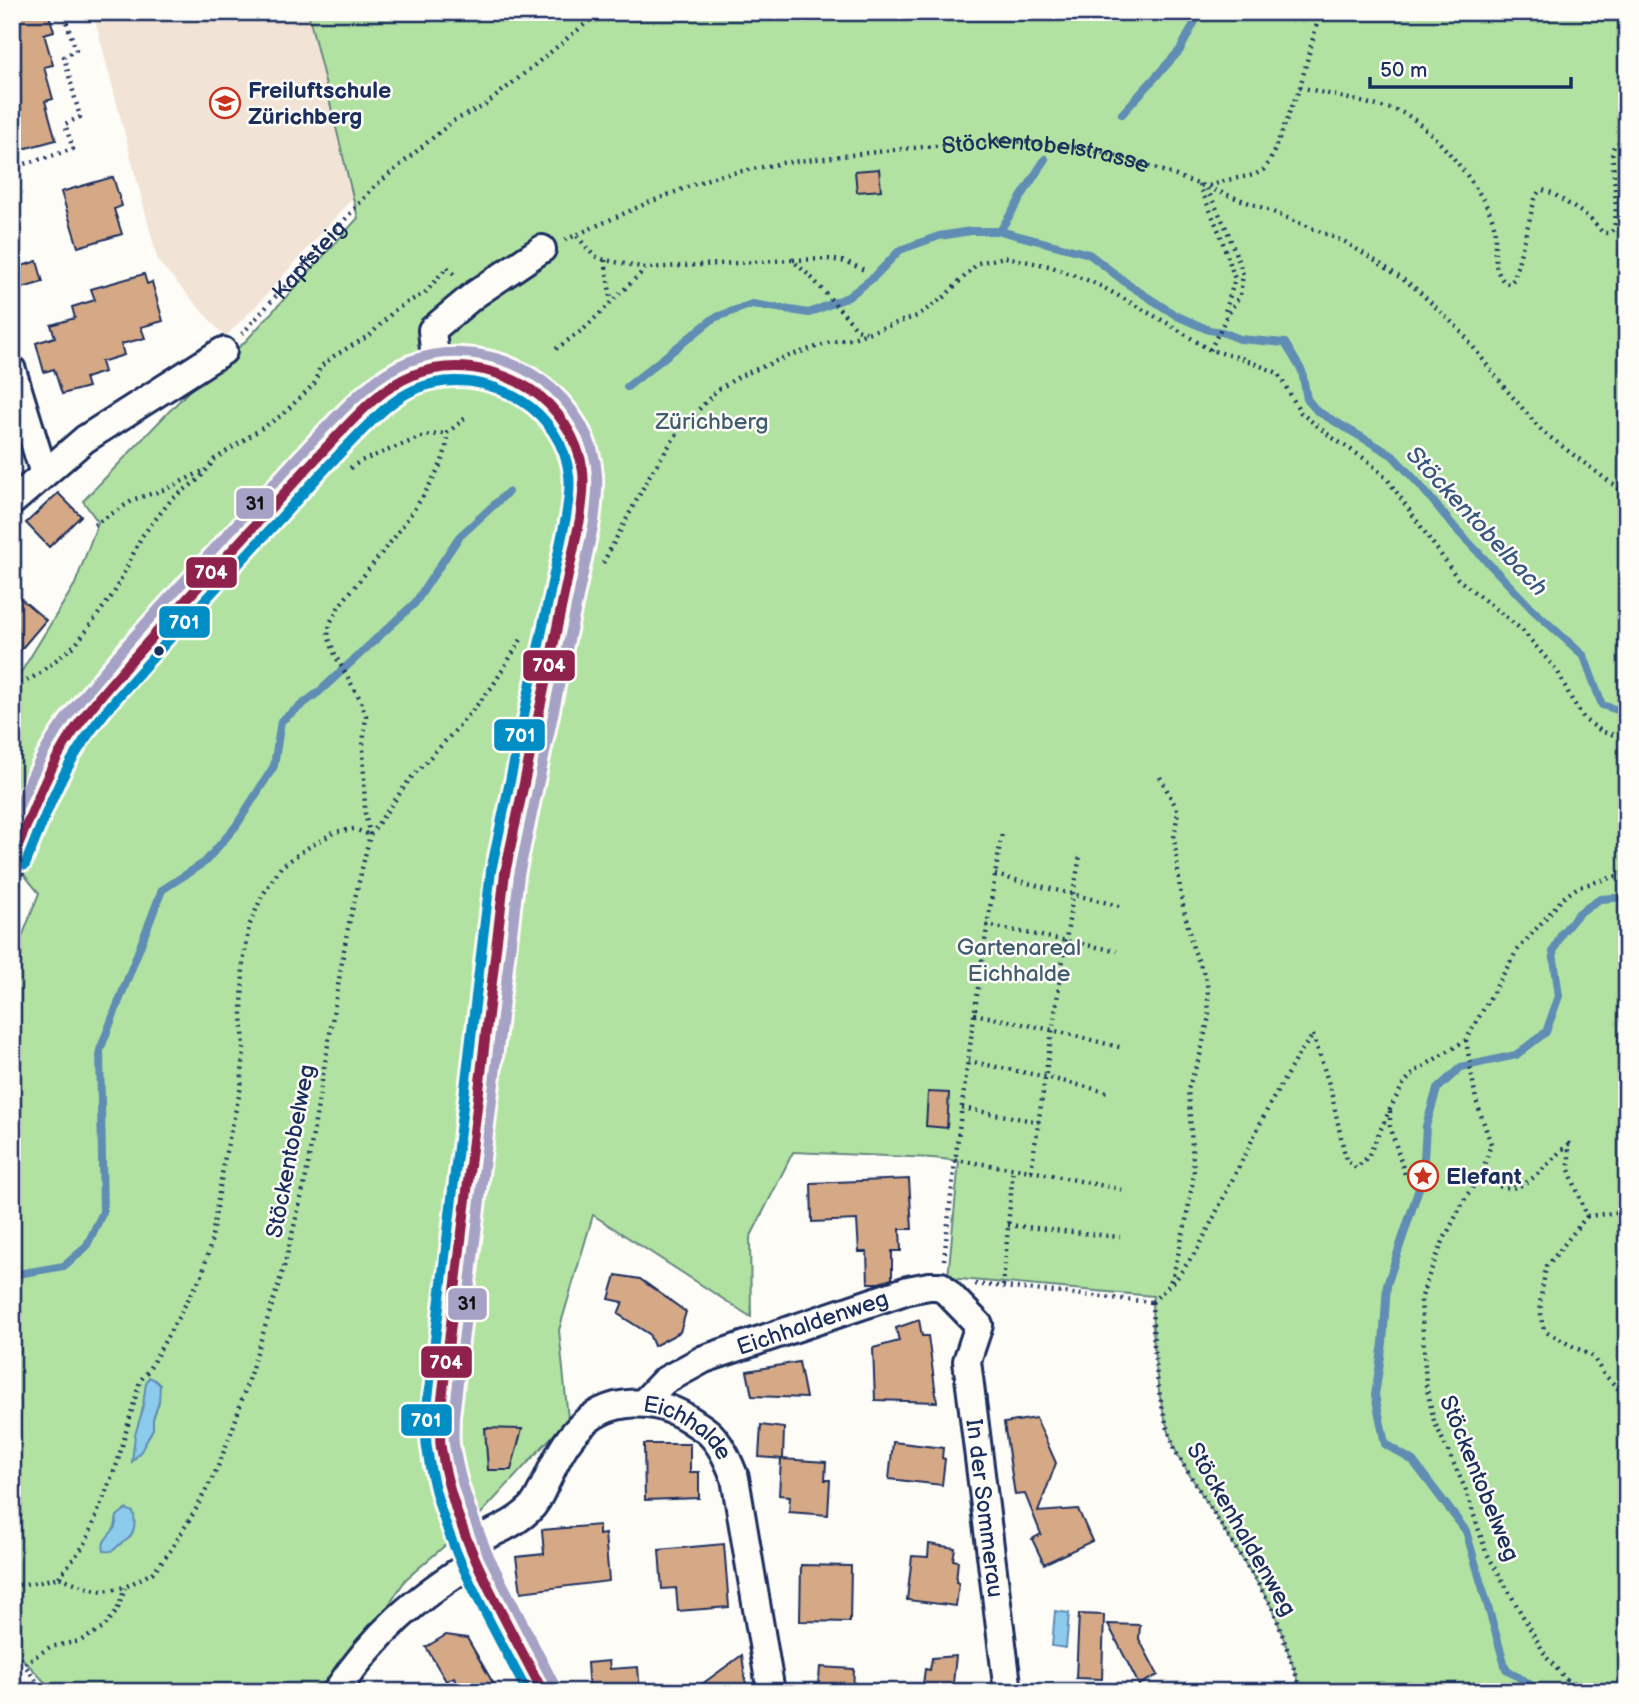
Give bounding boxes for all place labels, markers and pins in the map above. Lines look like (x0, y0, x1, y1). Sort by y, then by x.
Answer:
place label: Freiluftschule Zürichberg (248, 77, 391, 131)
school or university icon: Freiluftschule Zürichberg (208, 86, 242, 120)
unlabelled marker (152, 644, 166, 658)
place icon: Elefant (1406, 1159, 1440, 1193)
place label: Elefant (1446, 1163, 1522, 1191)

